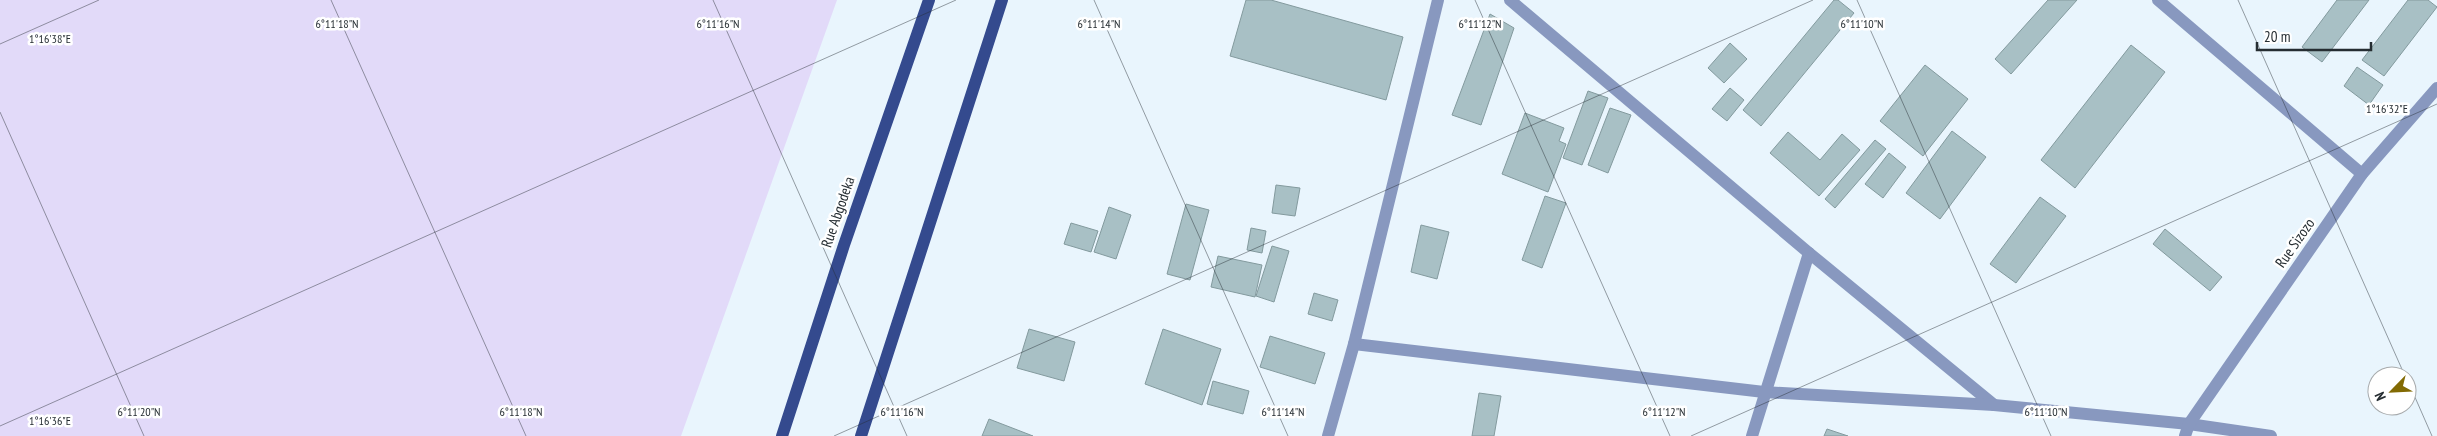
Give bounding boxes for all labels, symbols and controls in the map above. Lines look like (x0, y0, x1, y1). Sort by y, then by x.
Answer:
text: 6°11'18"N (315, 16, 359, 31)
text: 6°11'16"N (696, 16, 740, 31)
text: 6°11'14"N (1077, 16, 1121, 31)
text: 6°11'12"N (1458, 16, 1502, 31)
text: 6°11'10"N (1840, 16, 1884, 31)
scale bar (2257, 20, 2371, 52)
text: 20 m (2264, 27, 2290, 46)
text: 1°16'38"E (29, 31, 71, 46)
text: 1°16'32"E (2366, 101, 2408, 116)
street label: Rue Abgodeka (817, 174, 859, 250)
street label: Rue Sizozo (2271, 214, 2318, 271)
north arrow (2367, 366, 2417, 416)
text: N (2370, 389, 2390, 403)
text: 6°11'20"N (117, 404, 161, 419)
text: 6°11'18"N (499, 404, 543, 419)
text: 6°11'16"N (880, 404, 924, 419)
text: 6°11'14"N (1261, 404, 1305, 419)
text: 6°11'12"N (1642, 404, 1686, 419)
text: 6°11'10"N (2024, 404, 2068, 419)
text: 1°16'36"E (29, 413, 71, 428)

